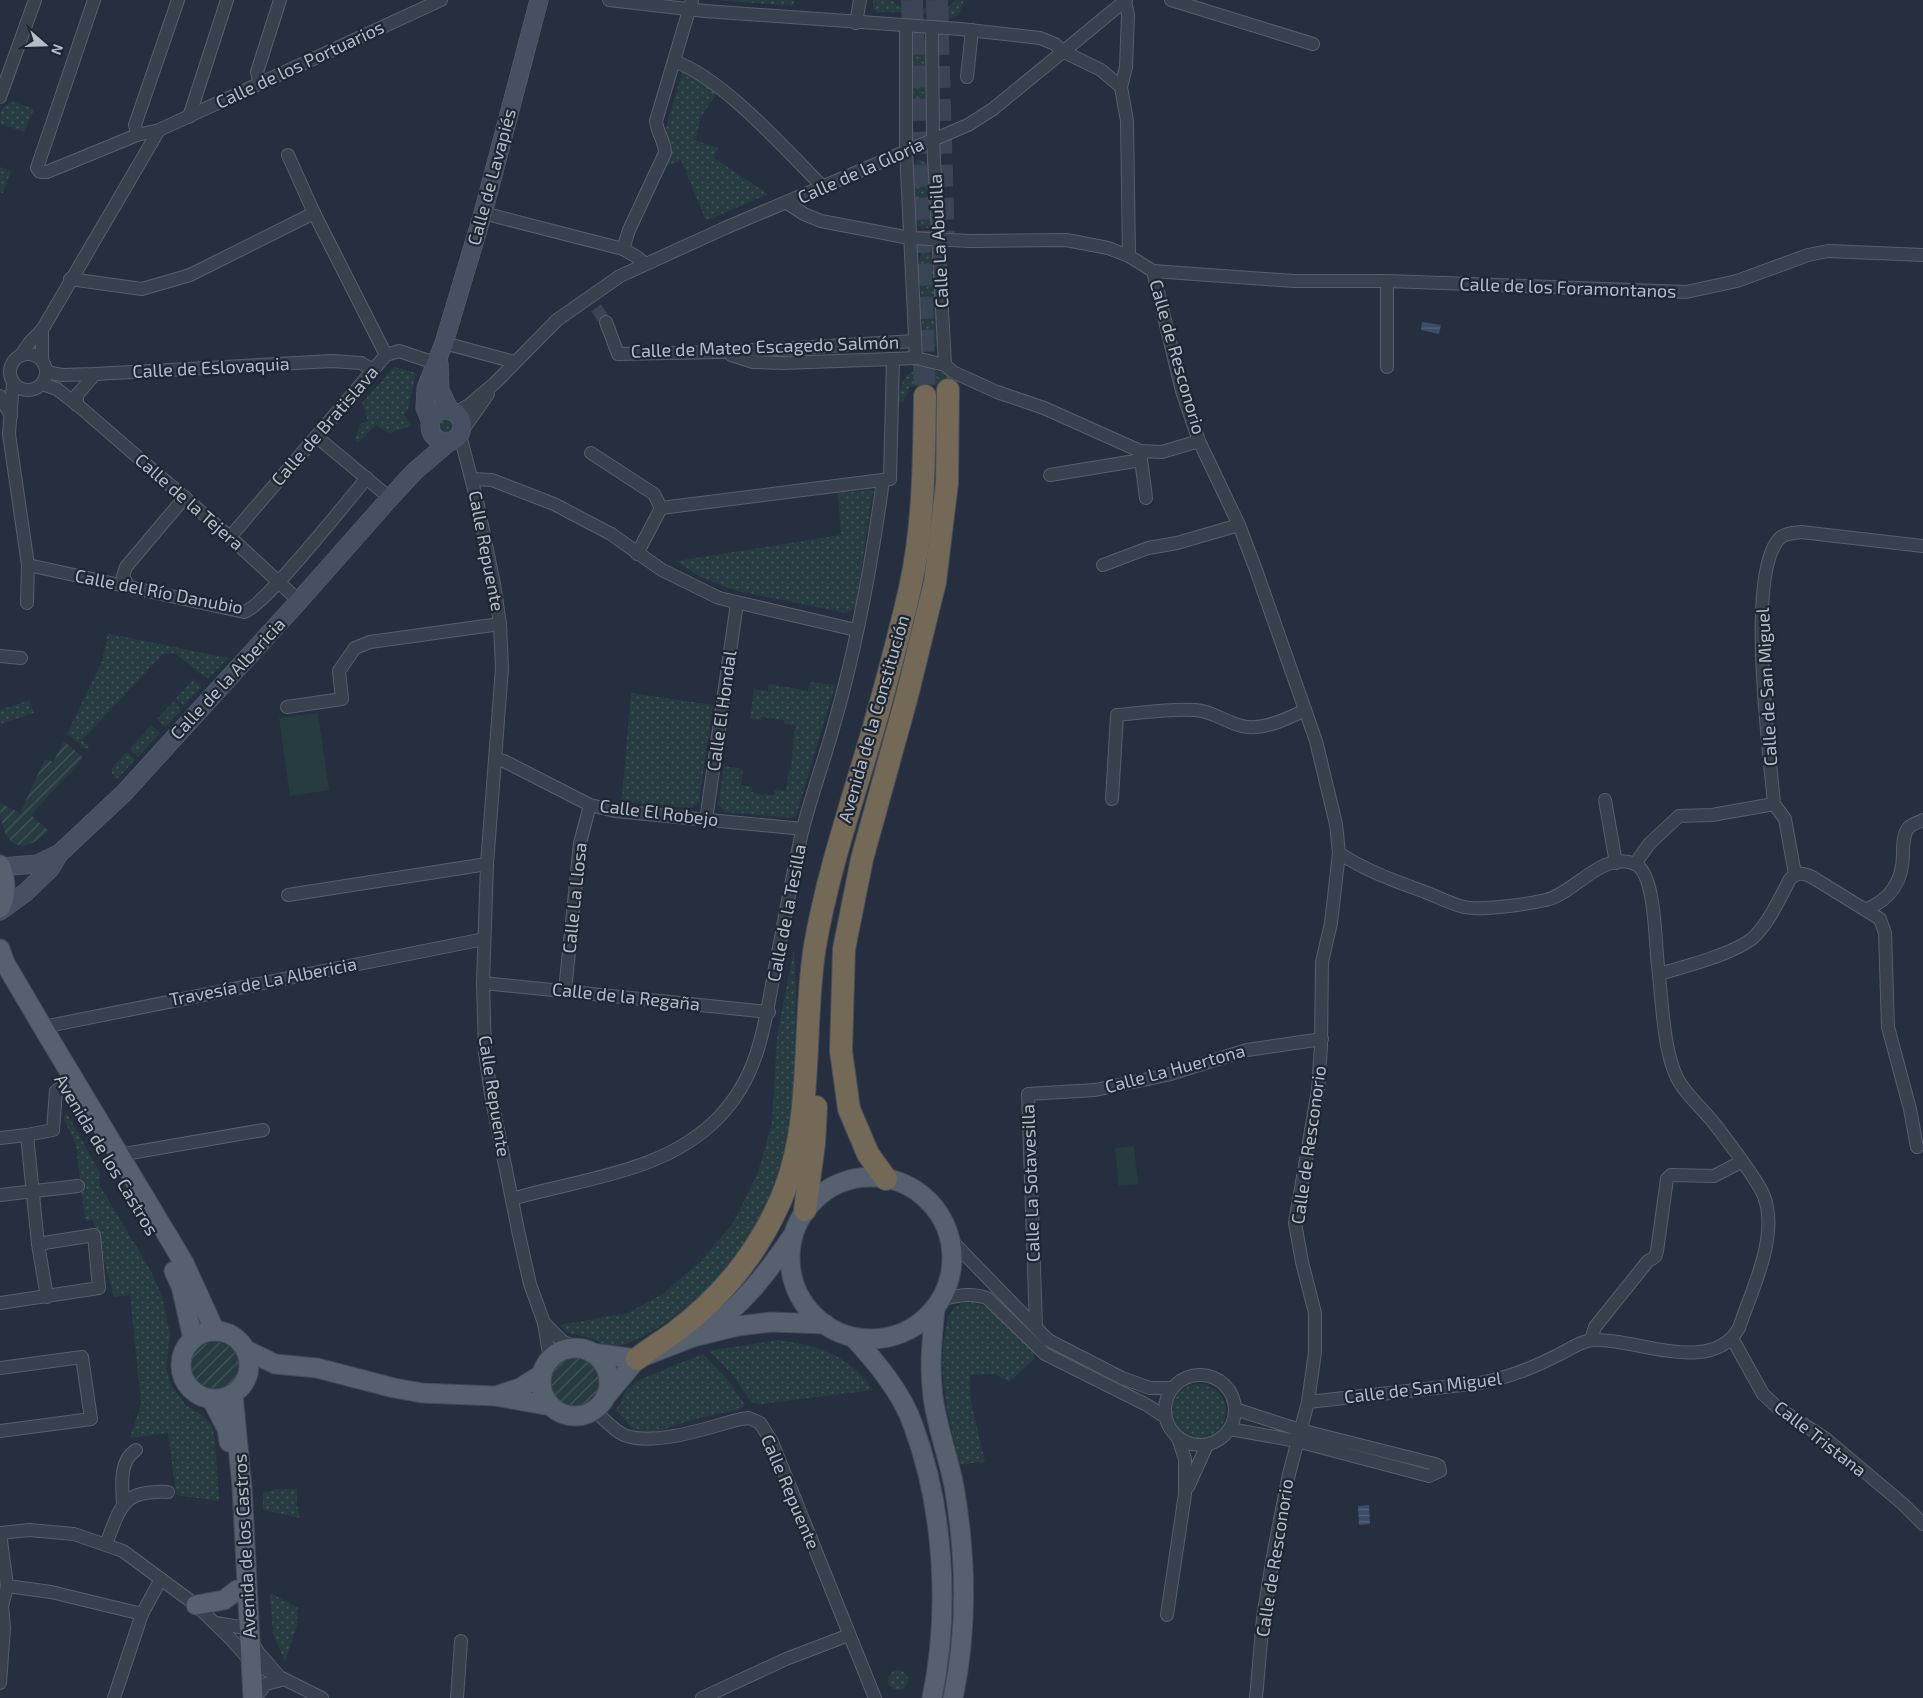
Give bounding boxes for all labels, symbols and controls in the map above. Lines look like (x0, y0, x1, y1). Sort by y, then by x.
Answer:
street label: Calle de los Portuarios (212, 15, 387, 113)
north arrow (20, 20, 70, 70)
text: N (48, 42, 67, 57)
street label: Calle de Lavapiés (462, 106, 520, 248)
street label: Calle de la Gloria (794, 132, 927, 208)
street label: Calle La Abubilla (924, 173, 952, 309)
street label: Calle de los Foramontanos (1459, 272, 1677, 302)
street label: Calle de Resconorio (1145, 277, 1211, 437)
street label: Calle de Mateo Escagedo Salmón (630, 330, 900, 362)
street label: Calle de Eslovaquia (132, 352, 290, 382)
street label: Calle de Bratislava (266, 361, 382, 490)
street label: Calle de la Tejera (131, 448, 248, 554)
street label: Calle Repuente (464, 489, 509, 613)
street label: Calle del Río Danubio (73, 564, 245, 618)
street label: Calle de San Miguel (1751, 607, 1781, 767)
street label: Avenida de la Constitución (833, 612, 913, 825)
street label: Calle de la Albericia (165, 613, 289, 744)
street label: Calle El Hondal (702, 648, 740, 773)
street label: Calle El Robejo (599, 794, 720, 830)
street label: Calle La Llosa (557, 841, 591, 954)
street label: Calle de la Tesilla (762, 842, 810, 983)
street label: Travesía de La Albericia (167, 952, 358, 1010)
street label: Calle de la Regaña (551, 977, 701, 1015)
street label: Calle Repuente (475, 1034, 515, 1158)
street label: Calle La Huertona (1102, 1039, 1247, 1097)
street label: Calle de Resconorio (1286, 1064, 1330, 1226)
street label: Avenida de los Castros (50, 1070, 164, 1239)
street label: Calle La Sotavesilla (1016, 1104, 1044, 1262)
street label: Calle de San Miguel (1343, 1366, 1504, 1408)
street label: Calle Tristana (1770, 1395, 1871, 1481)
street label: Calle Repuente (757, 1431, 825, 1552)
street label: Avenida de los Castros (228, 1453, 260, 1639)
street label: Calle de Resconorio (1251, 1477, 1297, 1638)

